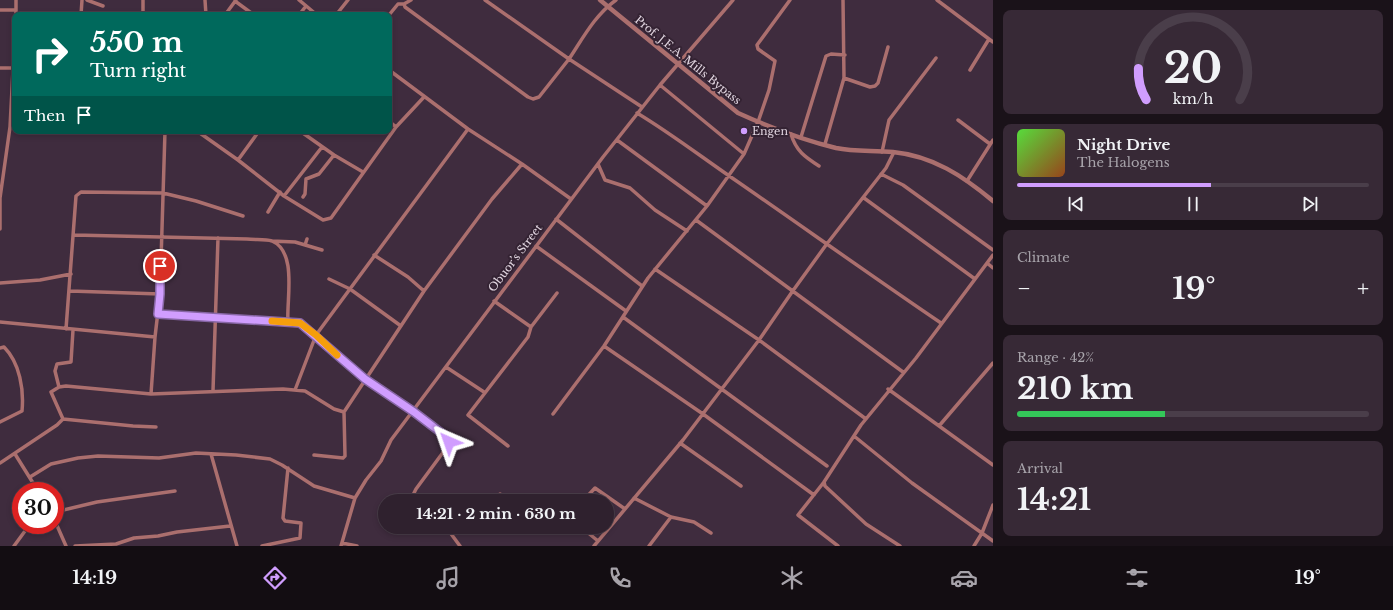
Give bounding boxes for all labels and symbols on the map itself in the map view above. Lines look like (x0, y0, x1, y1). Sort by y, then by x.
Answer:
street label: Prof. J.E.A. Mills Bypass (632, 13, 744, 107)
place label: Engen (752, 124, 788, 138)
marker: Engen (739, 126, 749, 136)
street label: Obuor’s Street (485, 221, 546, 295)
pin (143, 249, 177, 283)
position arrow (428, 421, 470, 463)
speed limit sign: 30 (12, 482, 64, 534)

